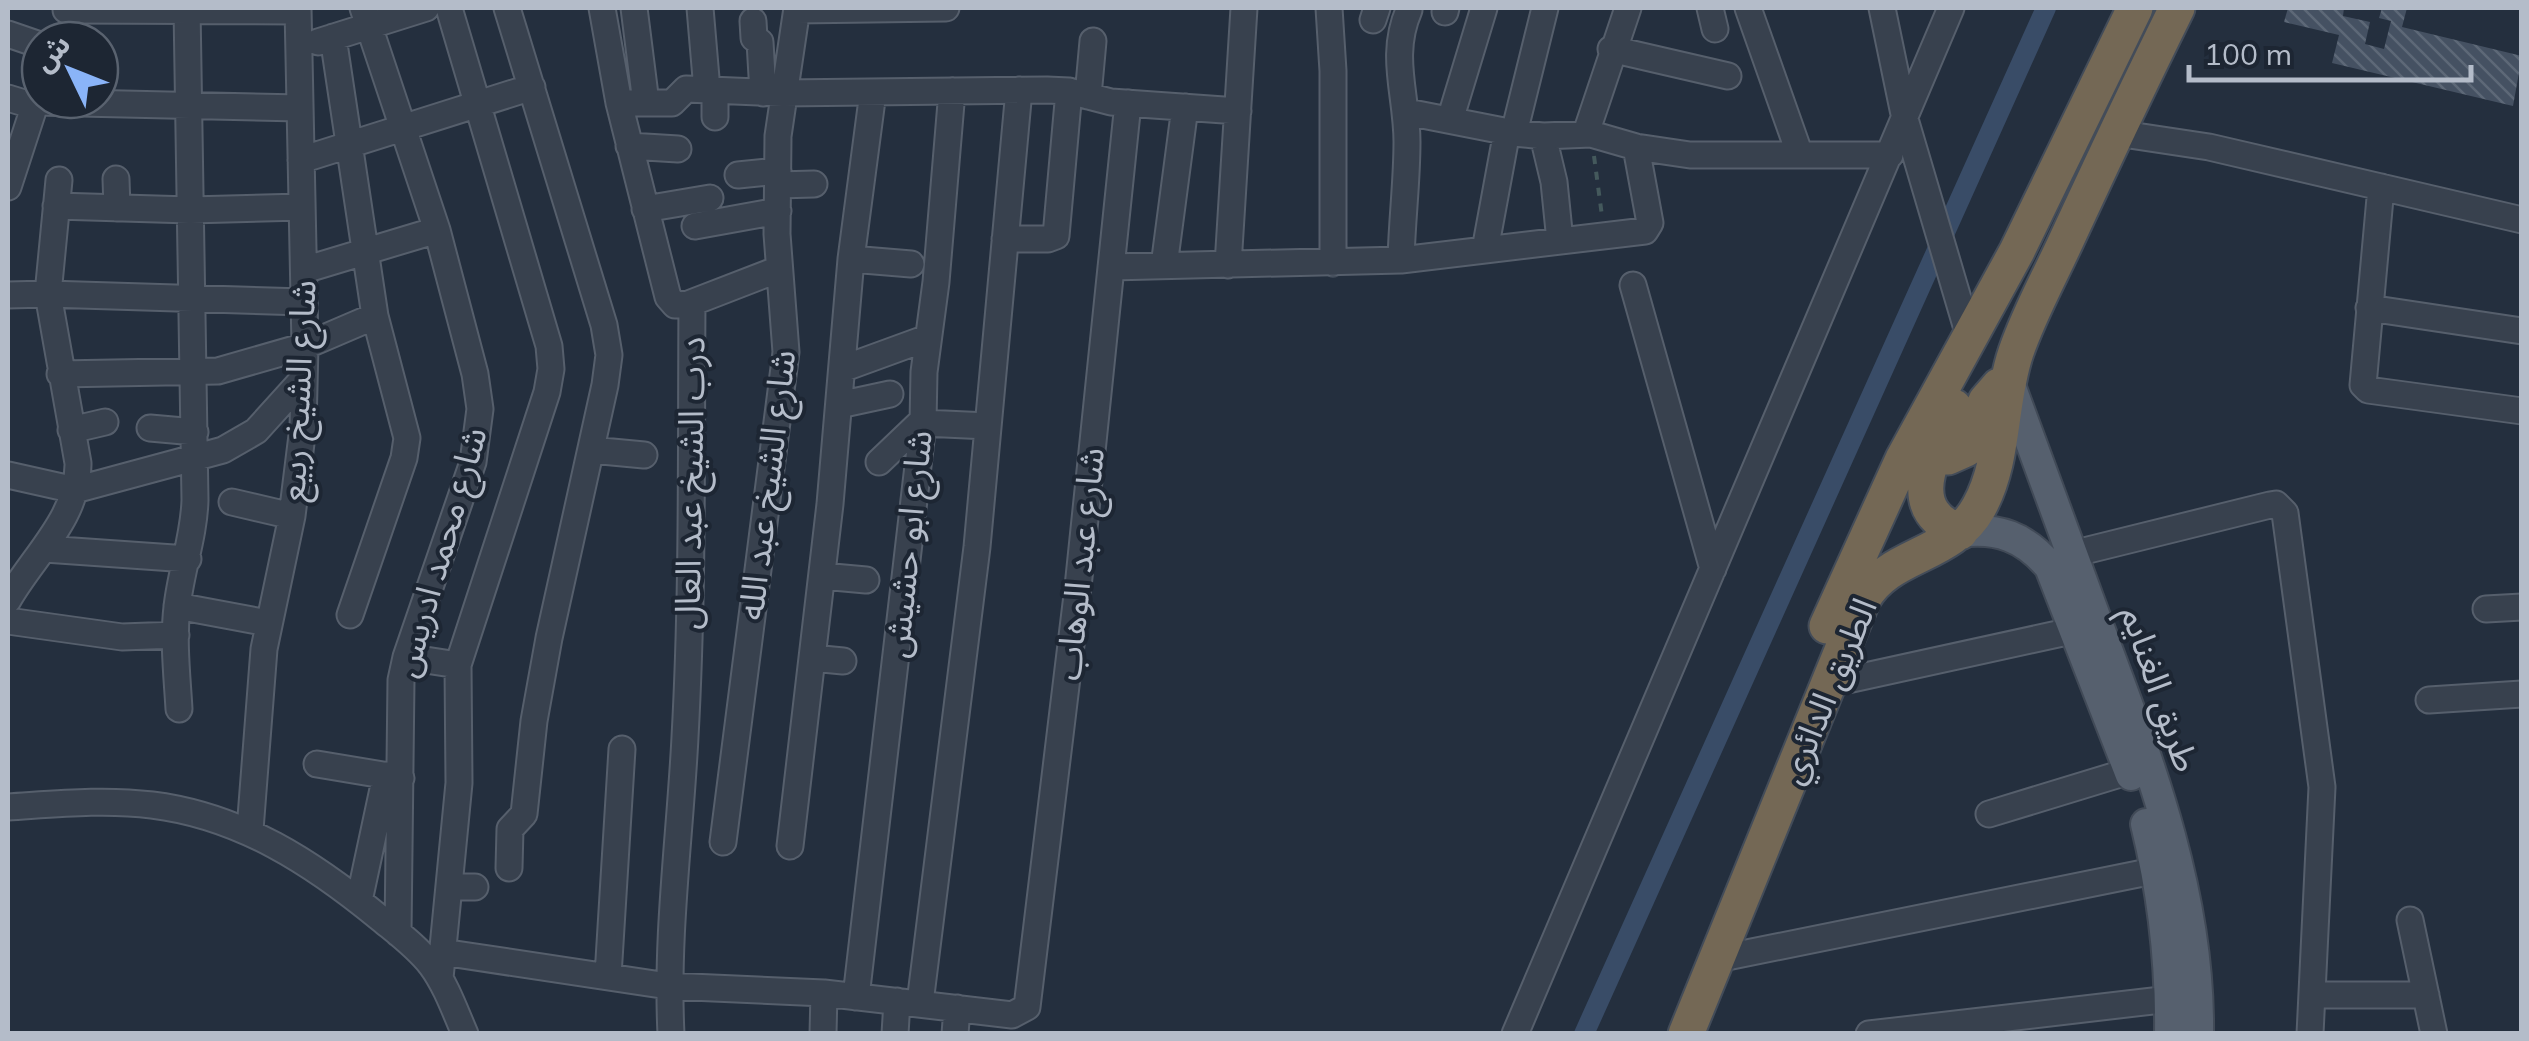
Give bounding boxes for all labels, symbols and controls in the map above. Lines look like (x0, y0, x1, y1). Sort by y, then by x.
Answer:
north arrow (20, 20, 120, 120)
scale bar (2189, 20, 2472, 82)
text: ش (25, 27, 77, 79)
text: 100 m (2204, 35, 2292, 73)
street label: شارع الشيخ ربيع (269, 279, 330, 503)
street label: درب الشيخ عبد العال (664, 336, 719, 630)
street label: شارع الشيخ عبد الله (728, 347, 809, 623)
street label: شارع محمد ادريس (382, 422, 501, 683)
street label: شارع ابو حشيش (873, 428, 946, 660)
street label: شارع عبد الوهاب (1045, 445, 1118, 683)
street label: الطريق الدائري (1768, 591, 1891, 792)
street label: طريق الغنايم (2106, 600, 2210, 779)

